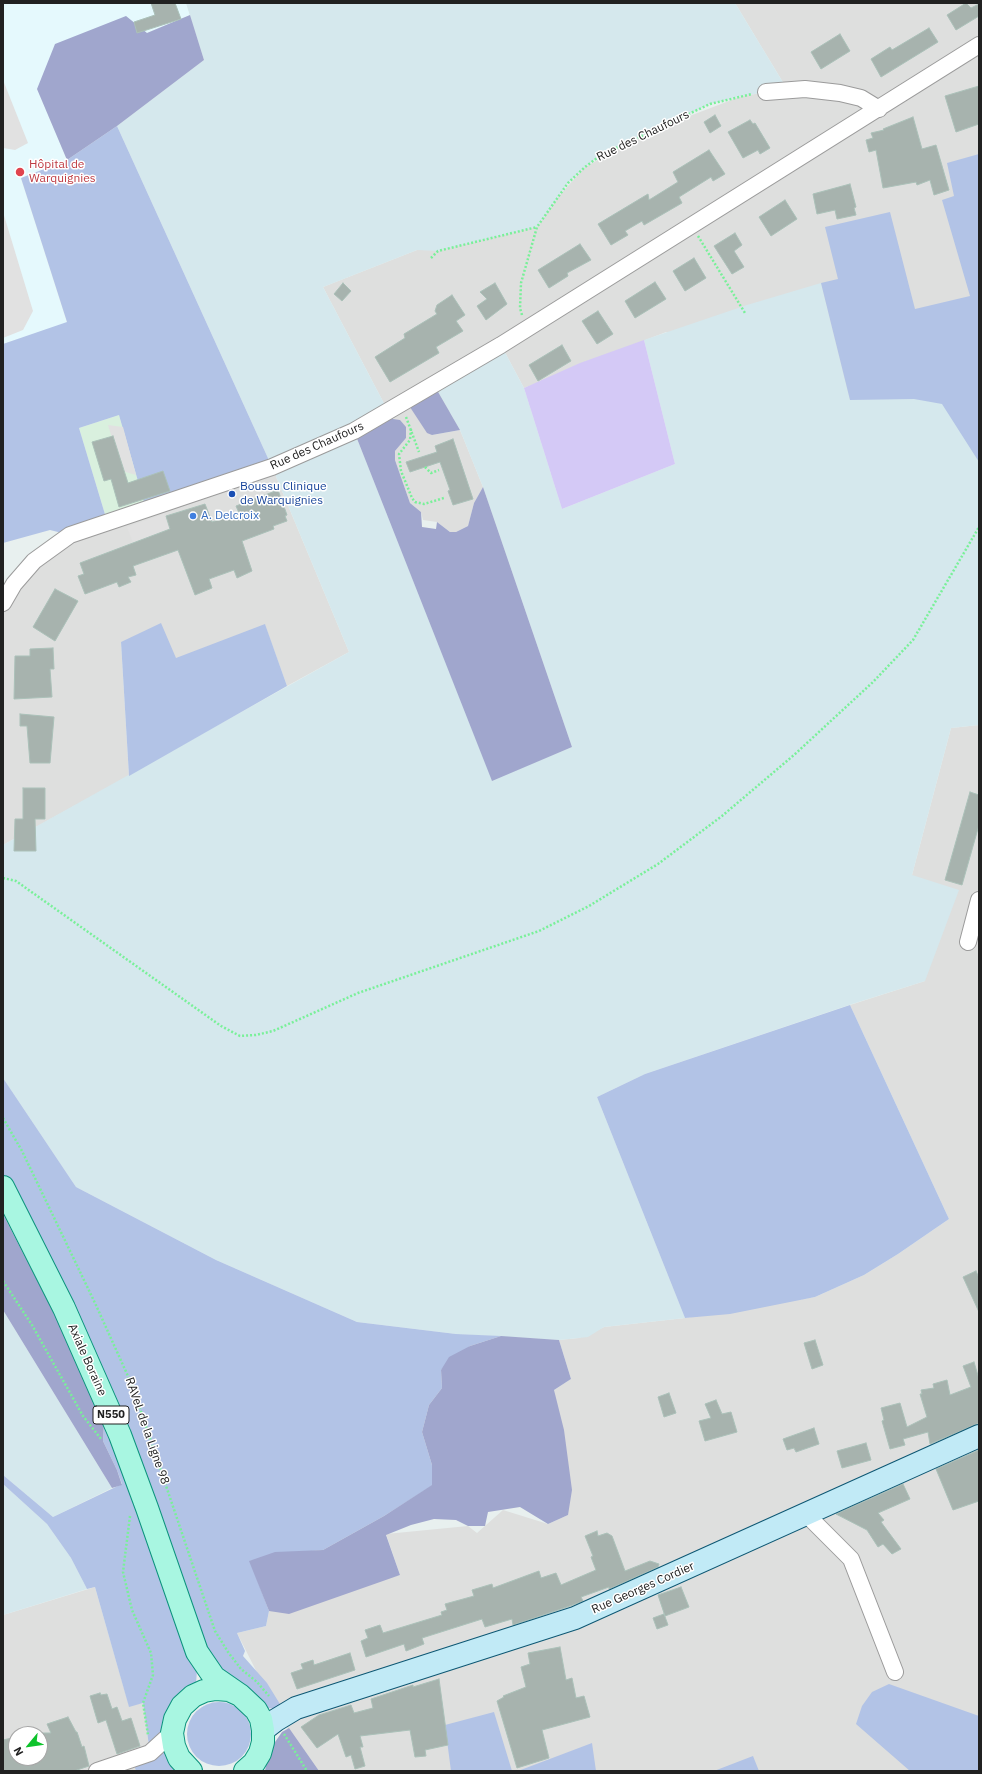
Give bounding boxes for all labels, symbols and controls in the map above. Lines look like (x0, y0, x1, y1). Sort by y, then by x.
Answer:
street label: Rue des Chaufours (594, 107, 692, 165)
place label: Hôpital de Warquignies (29, 158, 96, 186)
marker: Hôpital de Warquignies (14, 166, 26, 178)
street label: Rue des Chaufours (268, 419, 366, 473)
place label: Boussu Clinique de Warquignies (240, 480, 327, 508)
marker: Boussu Clinique de Warquignies (227, 489, 237, 499)
place label: A. Delcroix (201, 509, 259, 523)
marker: A. Delcroix (188, 511, 198, 521)
street label: Axiale Boraine (65, 1322, 109, 1398)
street label: RAVeL de la Ligne 98 (122, 1376, 172, 1486)
road number: N550 (93, 1406, 129, 1424)
street label: Rue Georges Cordier (590, 1559, 696, 1617)
north arrow (8, 1726, 48, 1766)
text: N (10, 1744, 26, 1758)

